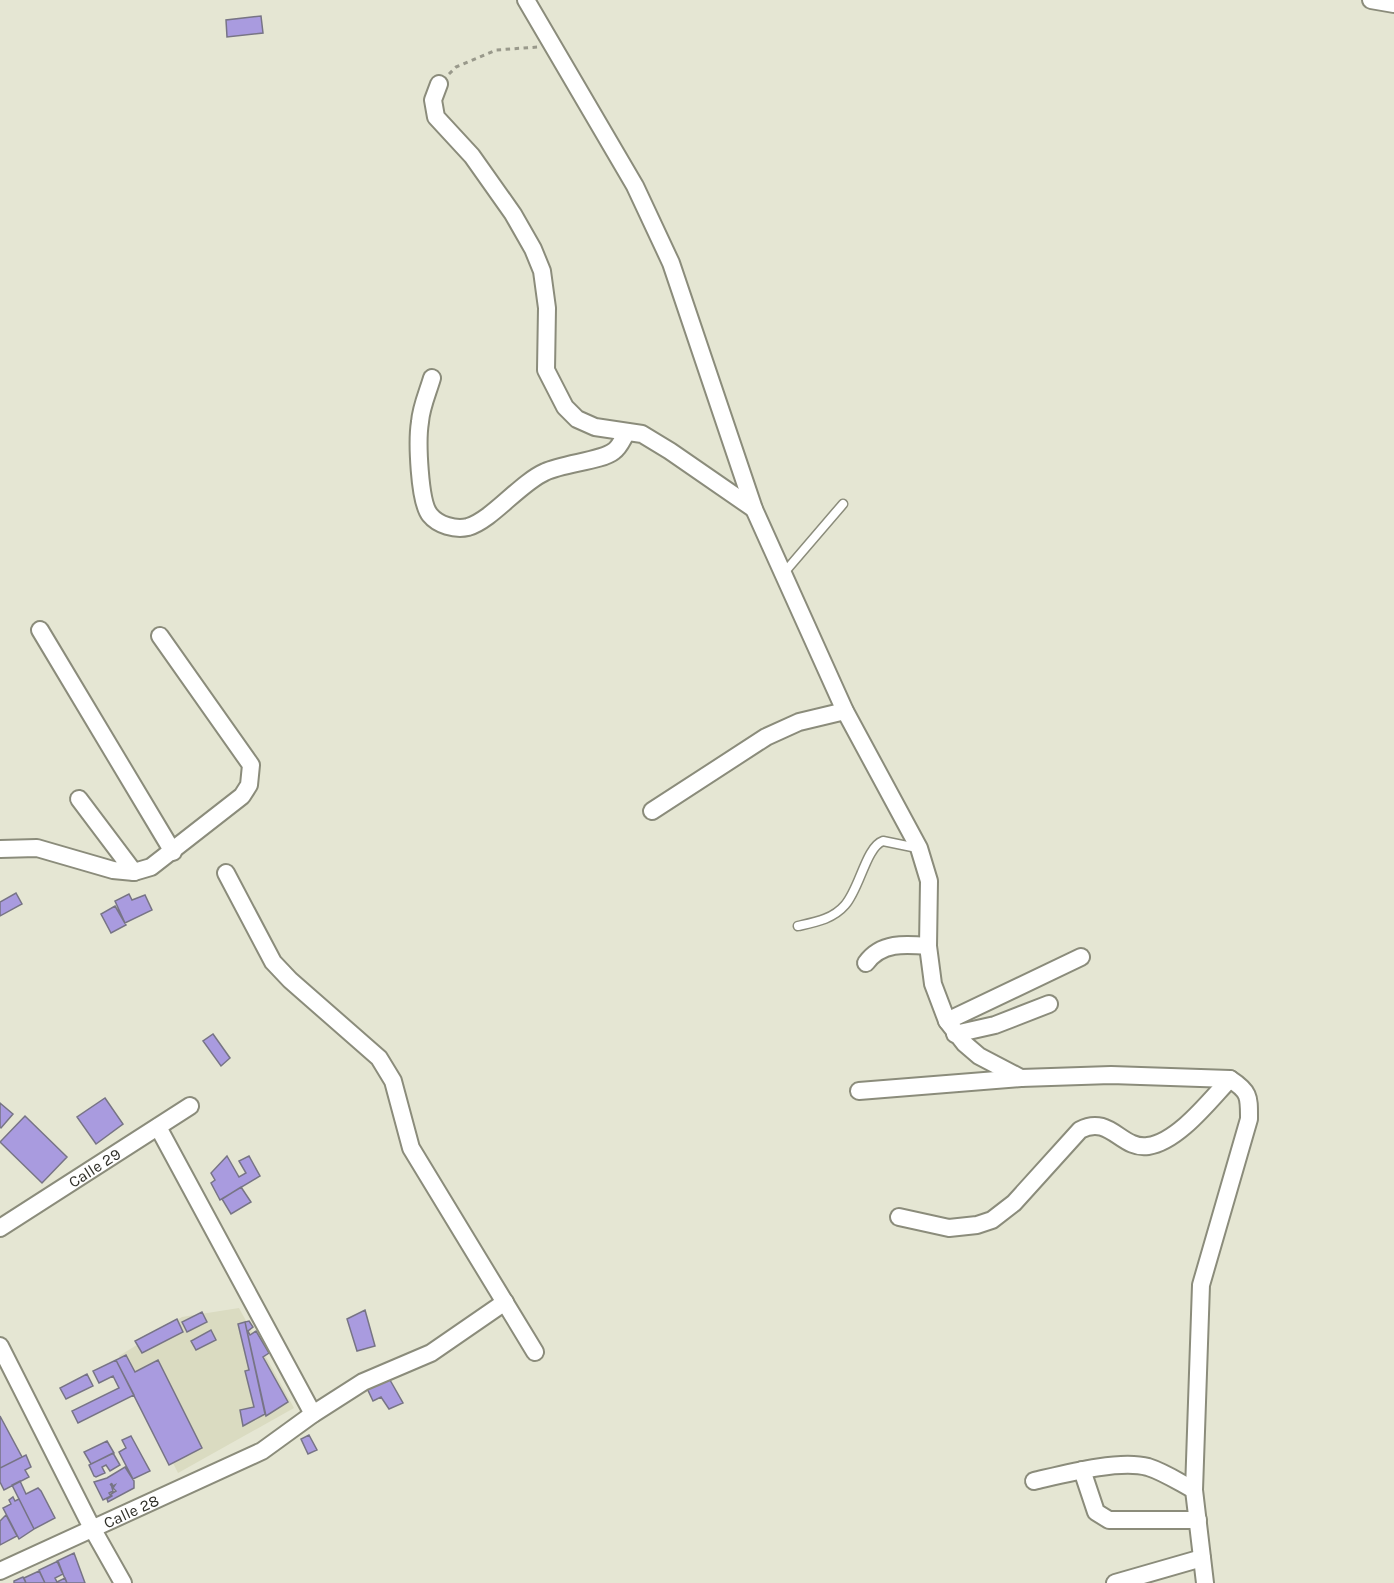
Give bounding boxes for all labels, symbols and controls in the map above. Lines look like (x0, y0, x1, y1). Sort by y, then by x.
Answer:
street label: Calle 29 (65, 1144, 124, 1192)
street label: Calle 28 (100, 1491, 162, 1532)

